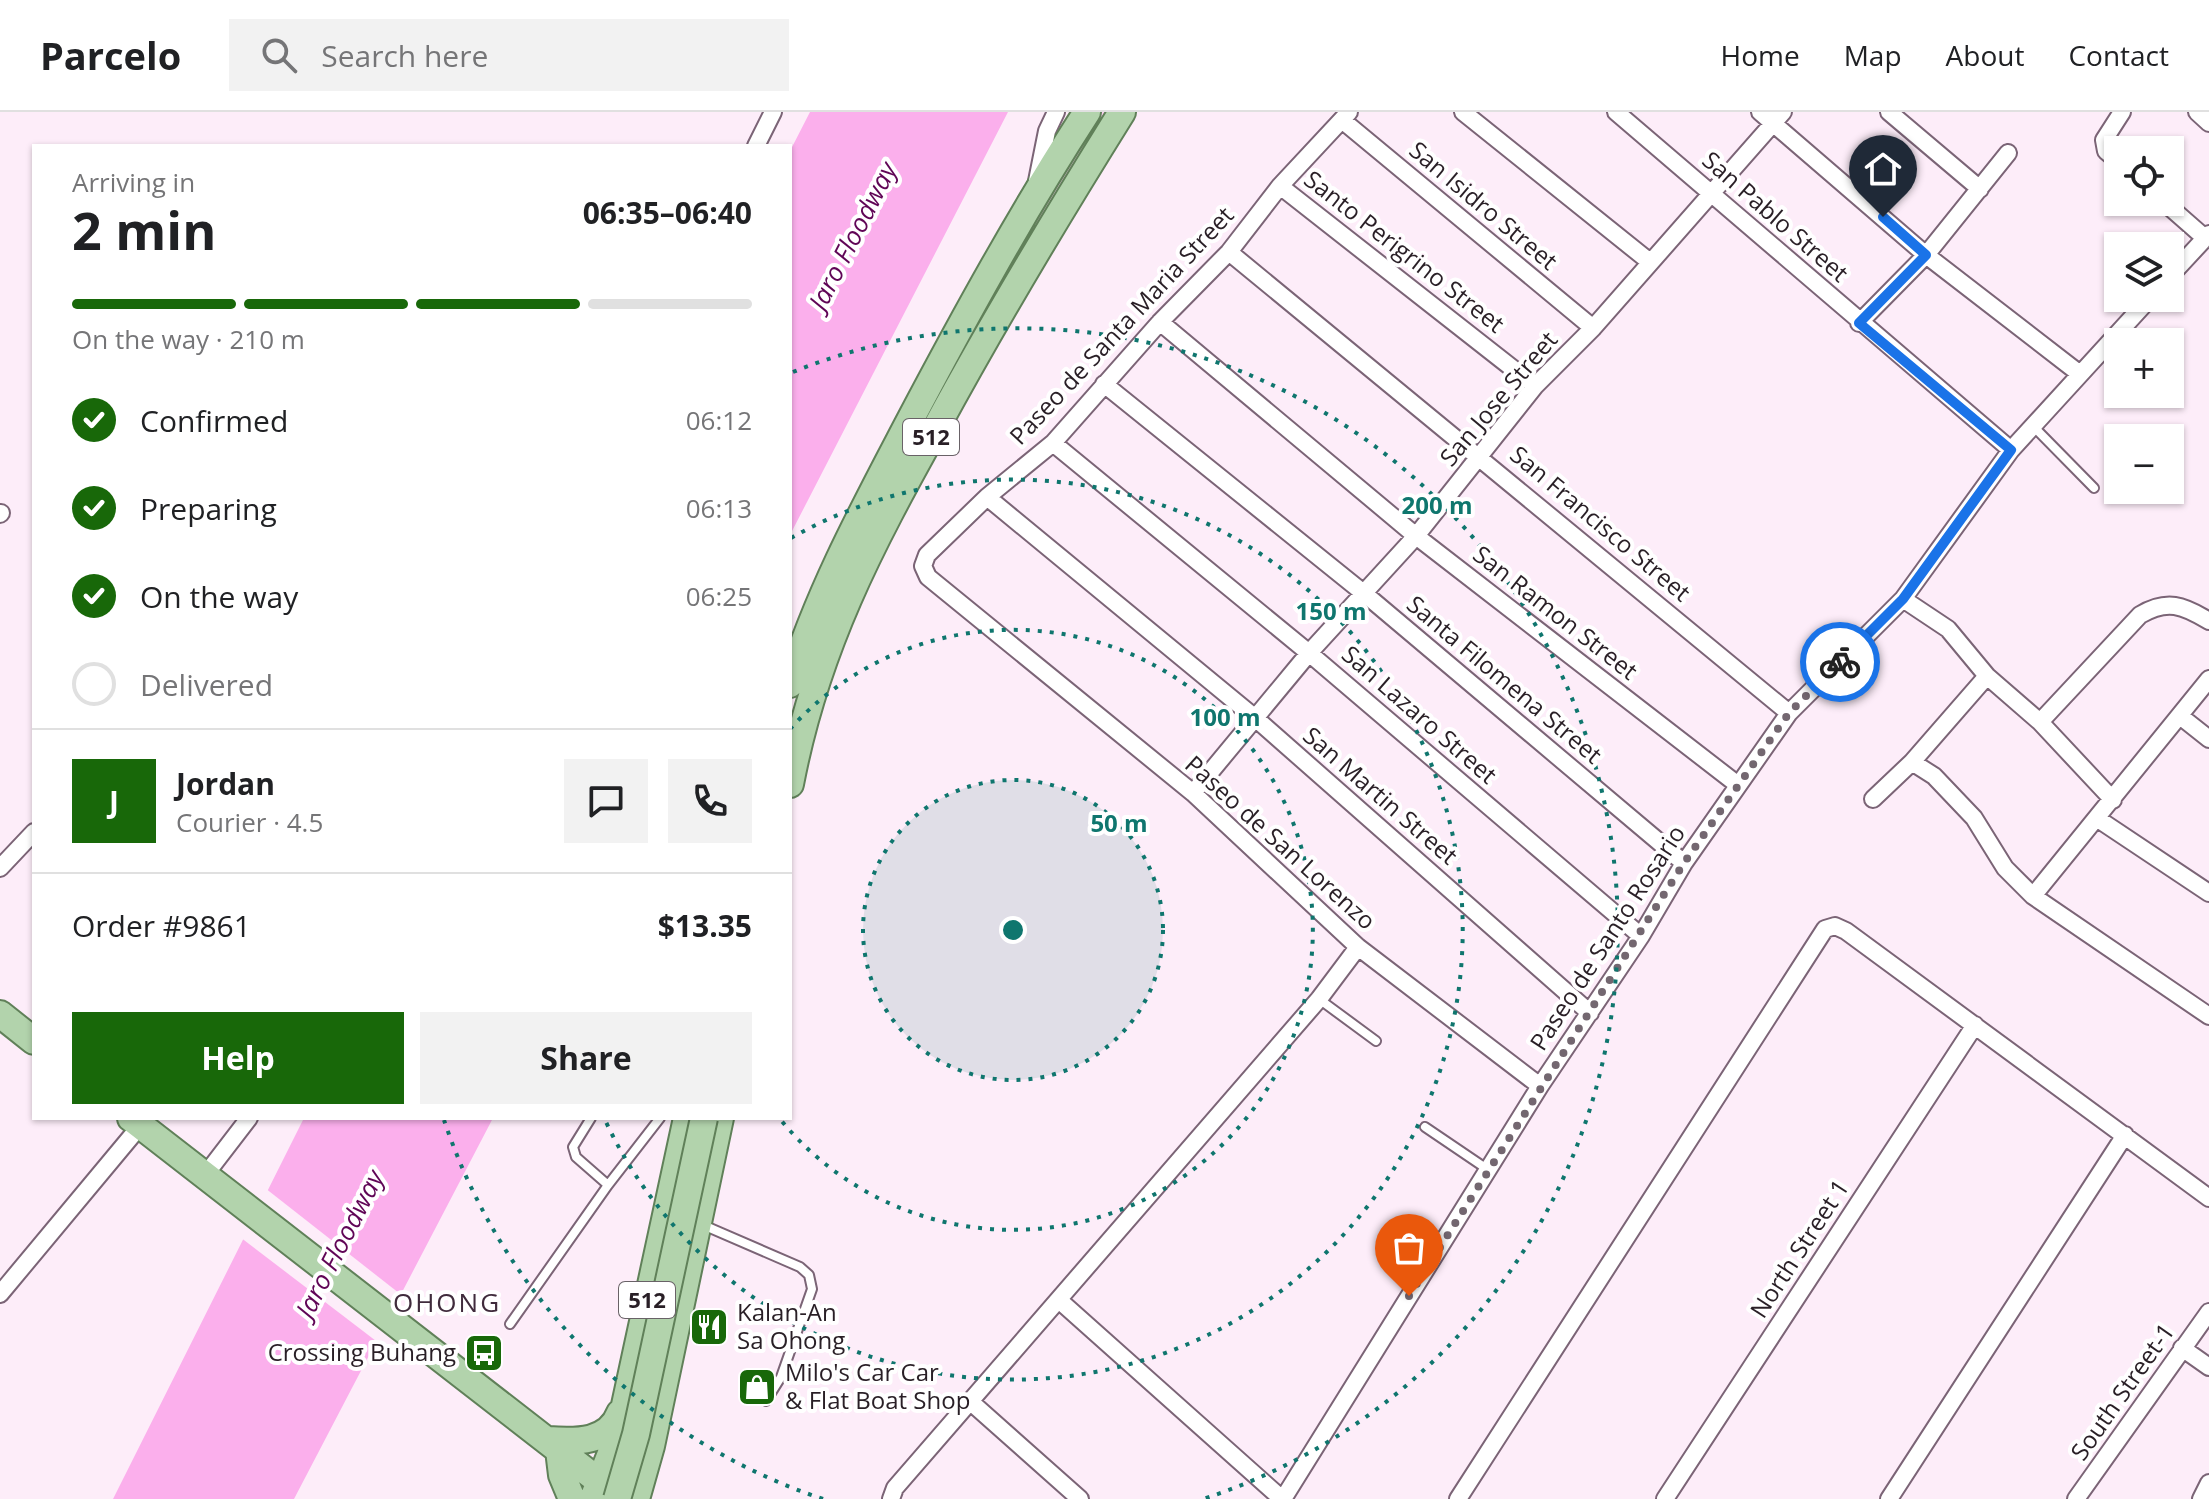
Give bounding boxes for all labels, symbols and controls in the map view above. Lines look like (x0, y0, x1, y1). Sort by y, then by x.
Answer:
search box (229, 19, 789, 91)
text: Parcelo (40, 29, 181, 81)
icon: search (257, 33, 301, 77)
text: Search here (321, 35, 488, 76)
text: Home (1721, 36, 1800, 74)
text: Map (1844, 36, 1902, 74)
text: About (1946, 36, 2024, 74)
text: Contact (2068, 36, 2169, 74)
street label: San Isidro Street (1403, 133, 1565, 277)
pin (1849, 135, 1917, 217)
map controls (2104, 136, 2184, 504)
button: locate (2104, 136, 2184, 216)
street label: San Pablo Street (1696, 143, 1856, 289)
icon: home (1861, 147, 1905, 191)
water label: Jaro Floodway (797, 153, 906, 320)
street label: Santo Perigrino Street (1298, 162, 1512, 339)
text: Arriving in (72, 164, 195, 200)
text: 06:35–06:40 (583, 192, 752, 233)
text: 2 min (72, 194, 216, 265)
street label: Paseo de Santa Maria Street (1002, 199, 1240, 451)
button: layers (2104, 232, 2184, 312)
text: On the way · 210 m (72, 321, 305, 357)
street label: San Jose Street (1432, 324, 1564, 472)
button: + (2104, 328, 2184, 408)
icon: check (72, 398, 116, 442)
text: Confirmed (140, 400, 288, 441)
text: 06:12 (686, 402, 752, 438)
road number: 512 (903, 419, 959, 455)
button: − (2104, 424, 2184, 504)
street label: San Francisco Street (1504, 438, 1698, 608)
icon: check (72, 486, 116, 530)
text: Preparing (140, 488, 277, 529)
text: 200 m (1402, 488, 1472, 521)
text: 06:13 (686, 490, 752, 526)
street label: San Ramon Street (1467, 537, 1645, 686)
icon: check (72, 574, 116, 618)
text: On the way (140, 576, 298, 617)
text: 06:25 (686, 578, 752, 614)
street label: Santa Filomena Street (1400, 587, 1610, 770)
text: 150 m (1296, 594, 1366, 627)
courier (1800, 622, 1880, 702)
street label: San Lazaro Street (1335, 637, 1505, 790)
icon: bike (1818, 640, 1862, 684)
text: Delivered (140, 664, 273, 705)
text: 100 m (1190, 700, 1260, 733)
street label: San Martin Street (1297, 719, 1465, 871)
street label: Paseo de San Lorenzo (1179, 747, 1383, 936)
button: chat (564, 759, 648, 843)
button: phone (668, 759, 752, 843)
text: Jordan (176, 763, 275, 804)
text: J (109, 781, 119, 822)
text: Courier · 4.5 (176, 804, 323, 840)
text: 50 m (1090, 806, 1148, 839)
street label: Paseo de Santo Rosario (1521, 818, 1692, 1056)
text: Order #9861 (72, 905, 251, 946)
text: $13.35 (658, 905, 752, 946)
centre of rings (999, 916, 1027, 944)
button: Help (72, 1012, 404, 1104)
button: Share (420, 1012, 752, 1104)
water label: Jaro Floodway (284, 1161, 393, 1328)
street label: North Street 1 (1742, 1173, 1856, 1324)
pin (1375, 1214, 1443, 1296)
icon: bag (1387, 1226, 1431, 1270)
road number: 512 (619, 1282, 675, 1318)
district label: OHONG (393, 1284, 501, 1320)
place label: Kalan-An Sa Ohong (737, 1295, 845, 1356)
restaurant icon: Kalan-An Sa Ohong (688, 1306, 730, 1348)
street label: South Street-1 (2062, 1316, 2181, 1466)
bus stop icon: Crossing Buhang (463, 1332, 505, 1374)
place label: Crossing Buhang (268, 1335, 456, 1368)
place label: Milo's Car Car & Flat Boat Shop (785, 1355, 970, 1416)
shop icon: Milo's Car Car & Flat Boat Shop (736, 1366, 778, 1408)

